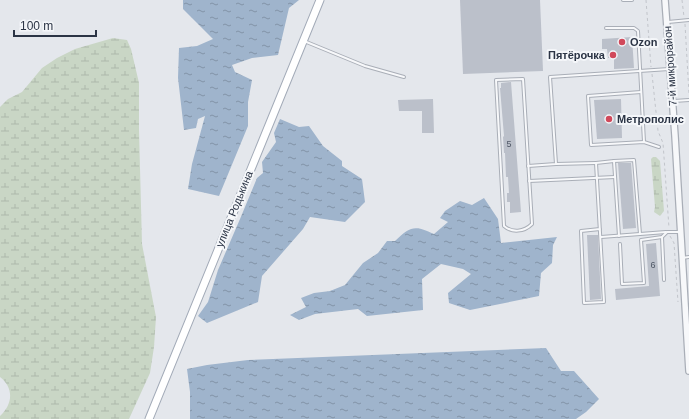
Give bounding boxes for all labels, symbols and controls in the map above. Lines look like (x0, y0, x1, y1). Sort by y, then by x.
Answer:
scale bar (14, 12, 96, 38)
text: 100 m (20, 19, 53, 33)
street label: 7-й микрорайон (661, 26, 679, 106)
place label: Ozon (630, 36, 658, 48)
marker: Ozon (617, 37, 627, 47)
place label: Пятёрочка (548, 49, 606, 61)
marker: Пятёрочка (608, 50, 618, 60)
place label: Метрополис (617, 113, 684, 125)
marker: Метрополис (604, 114, 614, 124)
house number: 5 (506, 139, 512, 149)
street label: улица Родькина (213, 168, 255, 249)
house number: 6 (650, 260, 656, 270)

